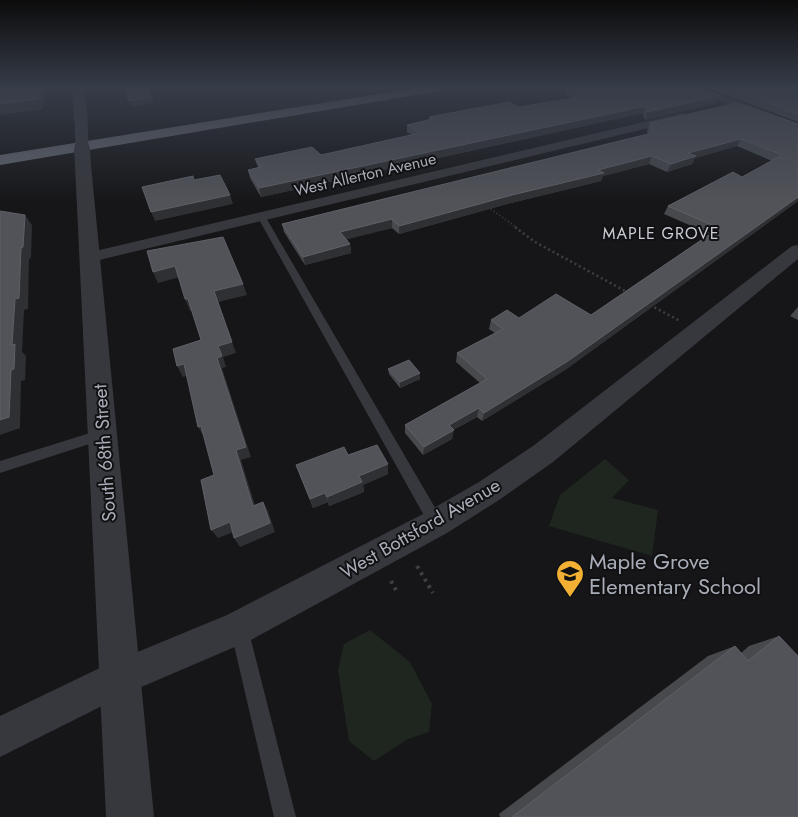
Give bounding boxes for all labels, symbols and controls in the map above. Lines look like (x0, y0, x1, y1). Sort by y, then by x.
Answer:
street label: West Allerton Avenue (292, 147, 438, 202)
district label: MAPLE GROVE (603, 222, 719, 245)
street label: South 68th Street (86, 383, 123, 523)
street label: West Bottsford Avenue (335, 471, 505, 585)
place label: Maple Grove Elementary School (589, 545, 761, 602)
school or university icon: Maple Grove Elementary School (555, 559, 585, 598)

